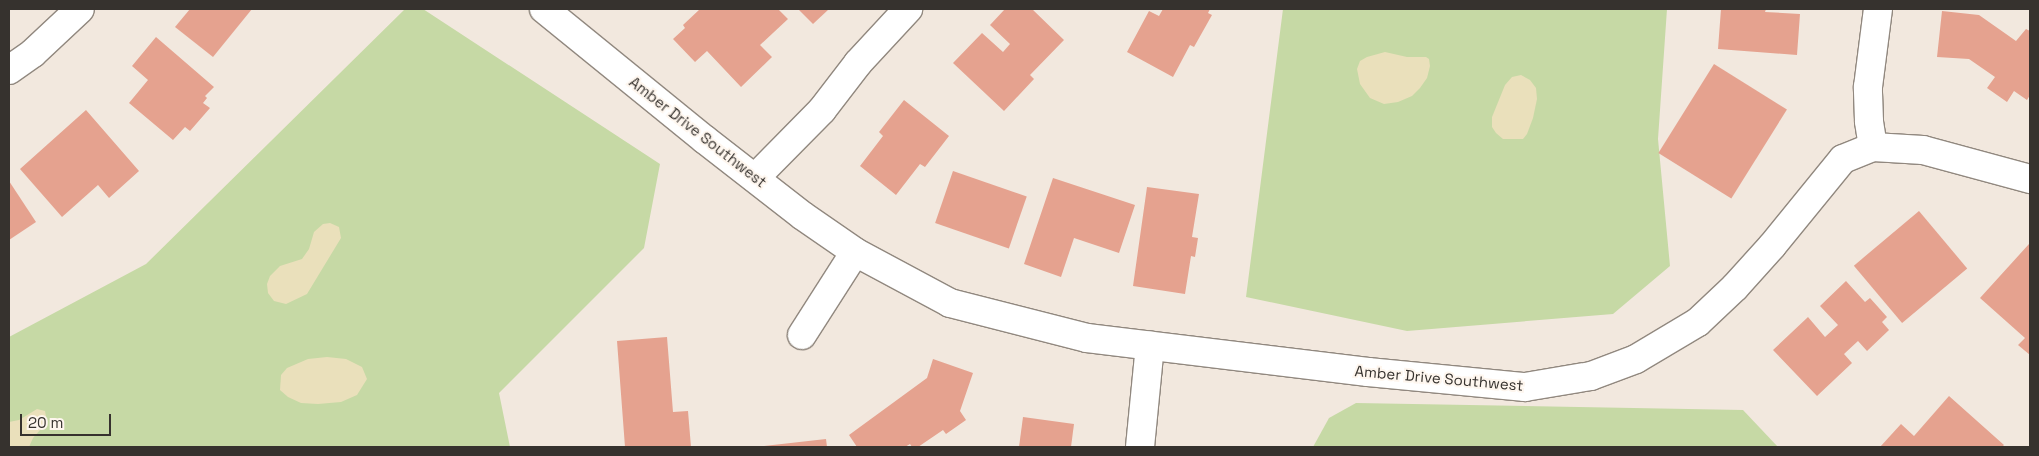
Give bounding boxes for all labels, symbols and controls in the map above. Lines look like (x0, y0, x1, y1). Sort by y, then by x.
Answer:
street label: Amber Drive Southwest (626, 73, 770, 191)
street label: Amber Drive Southwest (1354, 362, 1524, 394)
scale bar (22, 404, 114, 436)
text: 20 m (28, 413, 63, 432)

